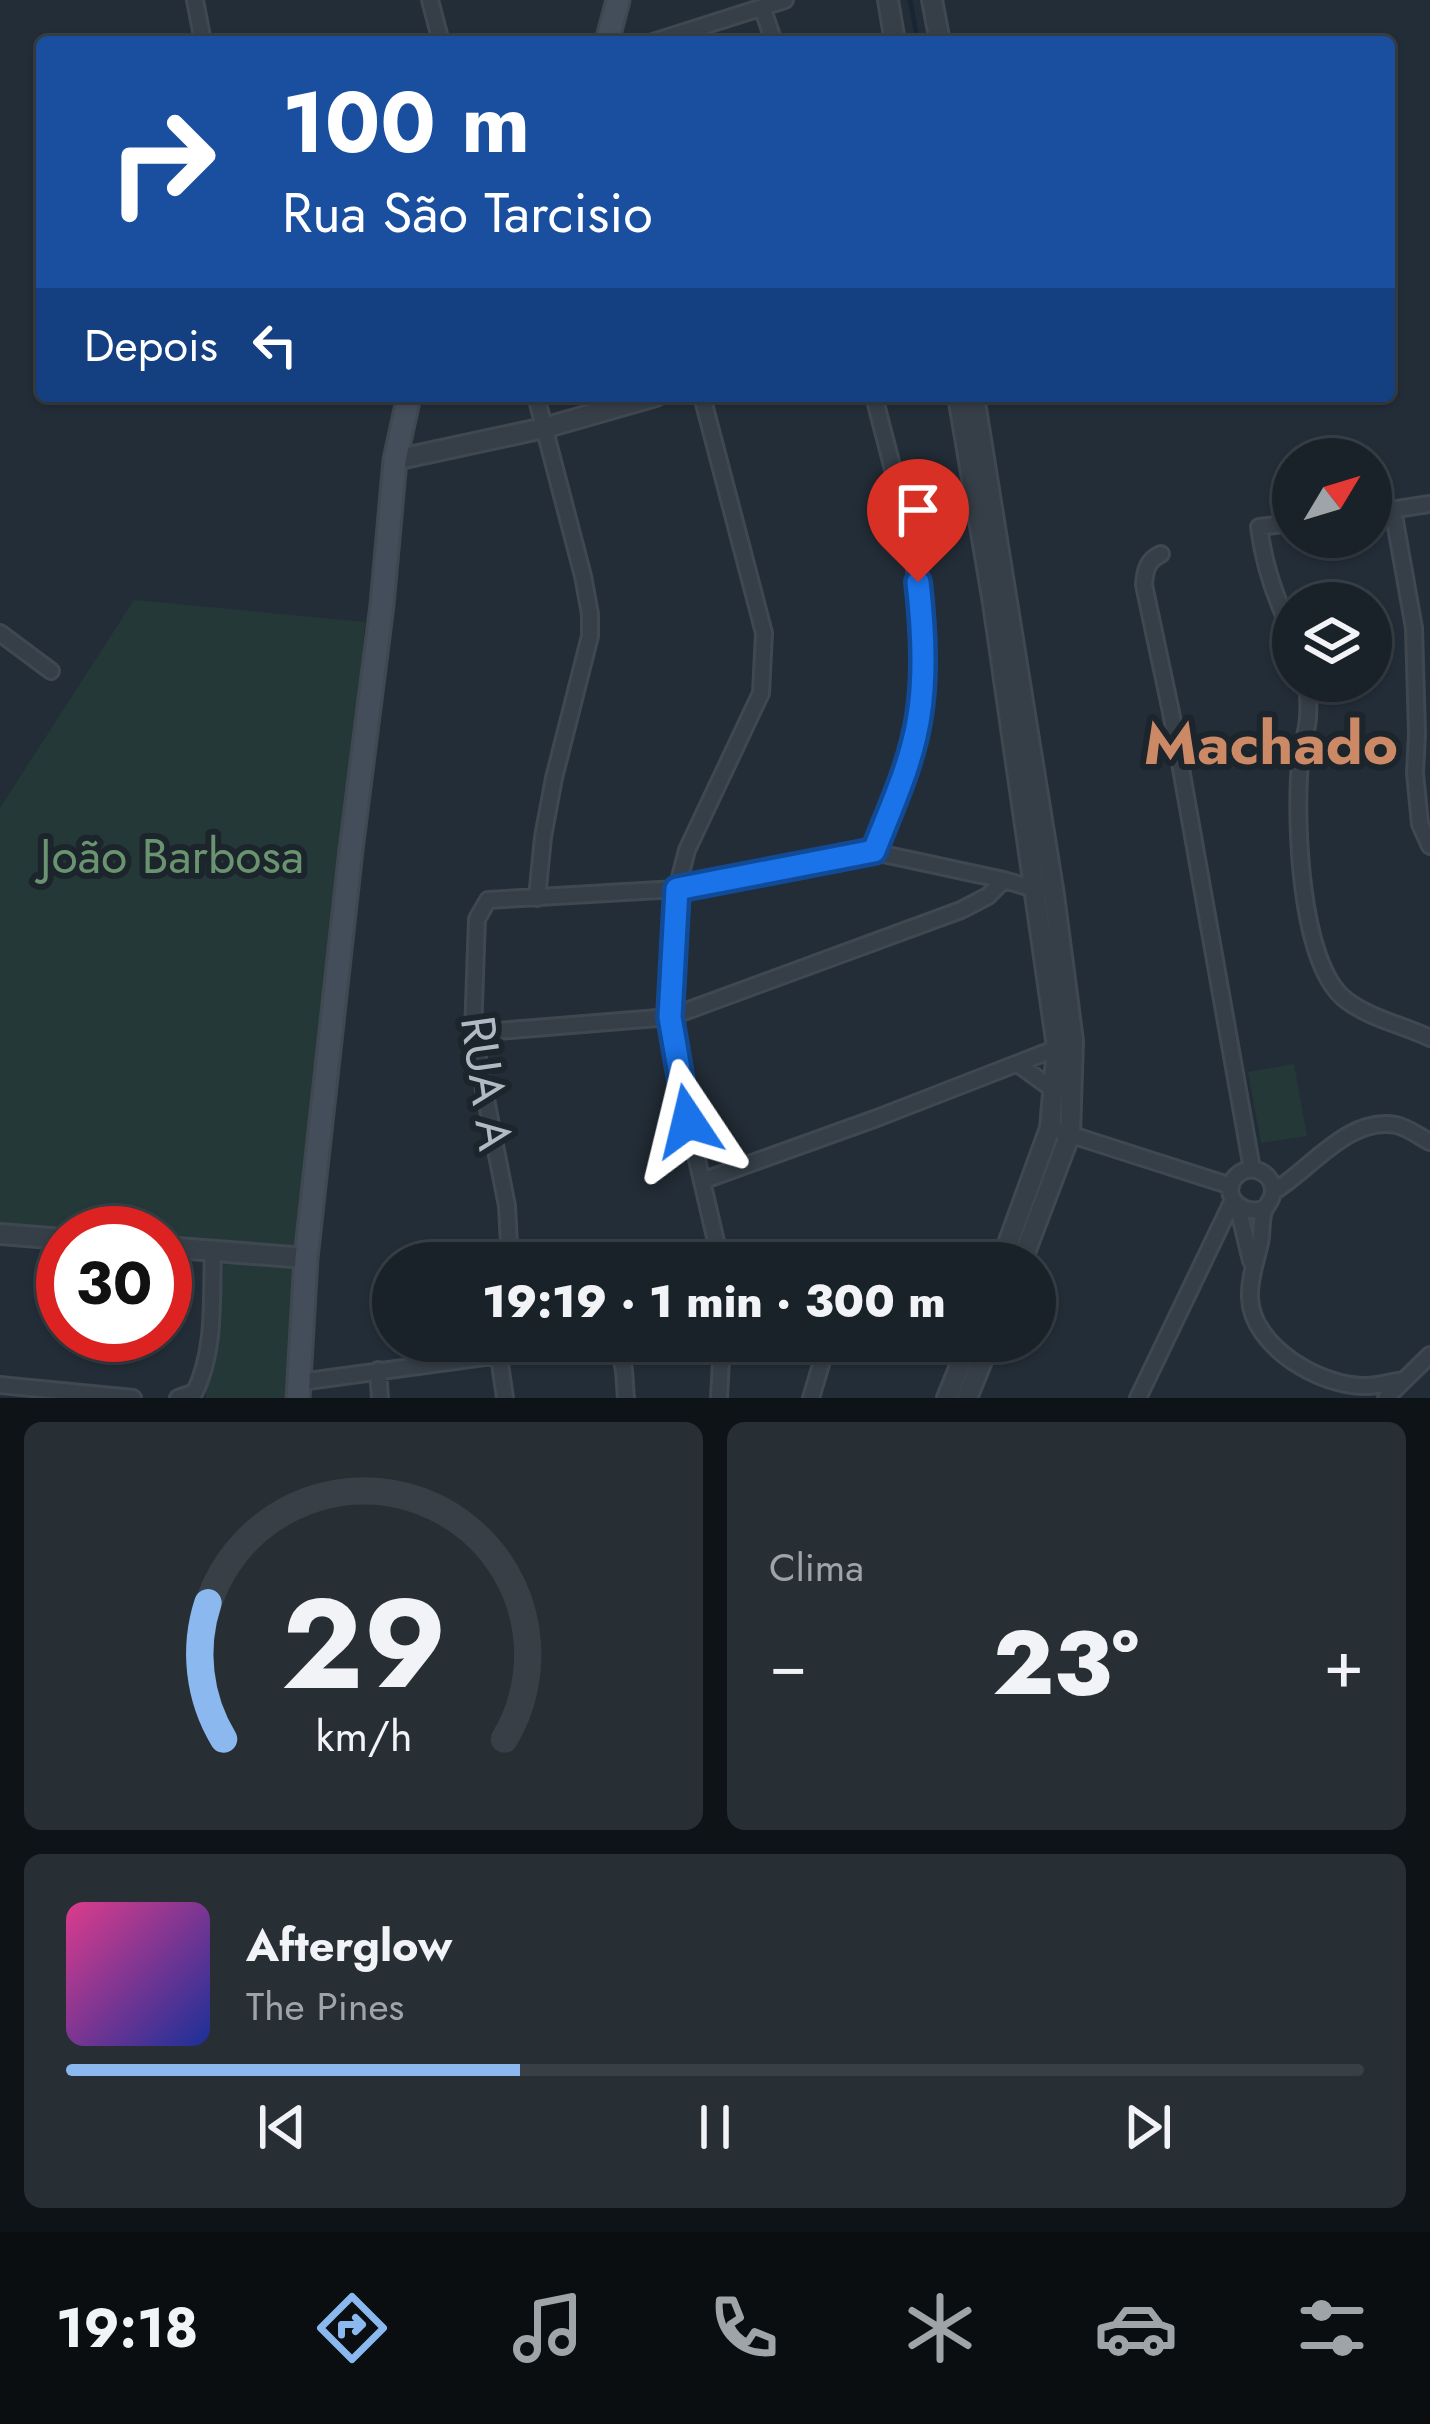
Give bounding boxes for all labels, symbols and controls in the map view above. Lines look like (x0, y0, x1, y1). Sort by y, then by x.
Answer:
text: 100 m (282, 62, 530, 184)
icon: right (84, 84, 240, 240)
text: Rua São Tarcisio (282, 174, 653, 252)
icon: left (242, 312, 308, 378)
text: Depois (84, 313, 218, 378)
north arrow (1272, 438, 1392, 558)
map controls (1272, 438, 1392, 702)
pin (867, 459, 969, 582)
icon: arrive (885, 477, 951, 543)
button: layers (1272, 582, 1392, 702)
district label: Machado (1144, 700, 1398, 787)
park label: João Barbosa (34, 822, 304, 891)
street label: RUA A (443, 1012, 530, 1155)
position arrow (625, 1058, 751, 1184)
speed limit sign: 30 (36, 1206, 192, 1362)
text: 19:19 · 1 min · 300 m (482, 1269, 946, 1334)
text: Clima (769, 1539, 864, 1596)
text: 29 (281, 1554, 446, 1735)
text: 23° (992, 1598, 1139, 1728)
text: − (769, 1616, 808, 1712)
text: + (1323, 1616, 1364, 1712)
text: km/h (315, 1705, 412, 1767)
text: Afterglow (246, 1913, 452, 1978)
text: The Pines (246, 1978, 404, 2035)
icon: previous (249, 2094, 315, 2160)
icon: pause (682, 2094, 748, 2160)
icon: next (1115, 2094, 1181, 2160)
icon: directions (310, 2286, 394, 2370)
icon: music (506, 2286, 590, 2370)
icon: phone (702, 2286, 786, 2370)
icon: climate (898, 2286, 982, 2370)
icon: car (1094, 2286, 1178, 2370)
icon: filters (1290, 2286, 1374, 2370)
text: 19:18 (56, 2289, 198, 2367)

